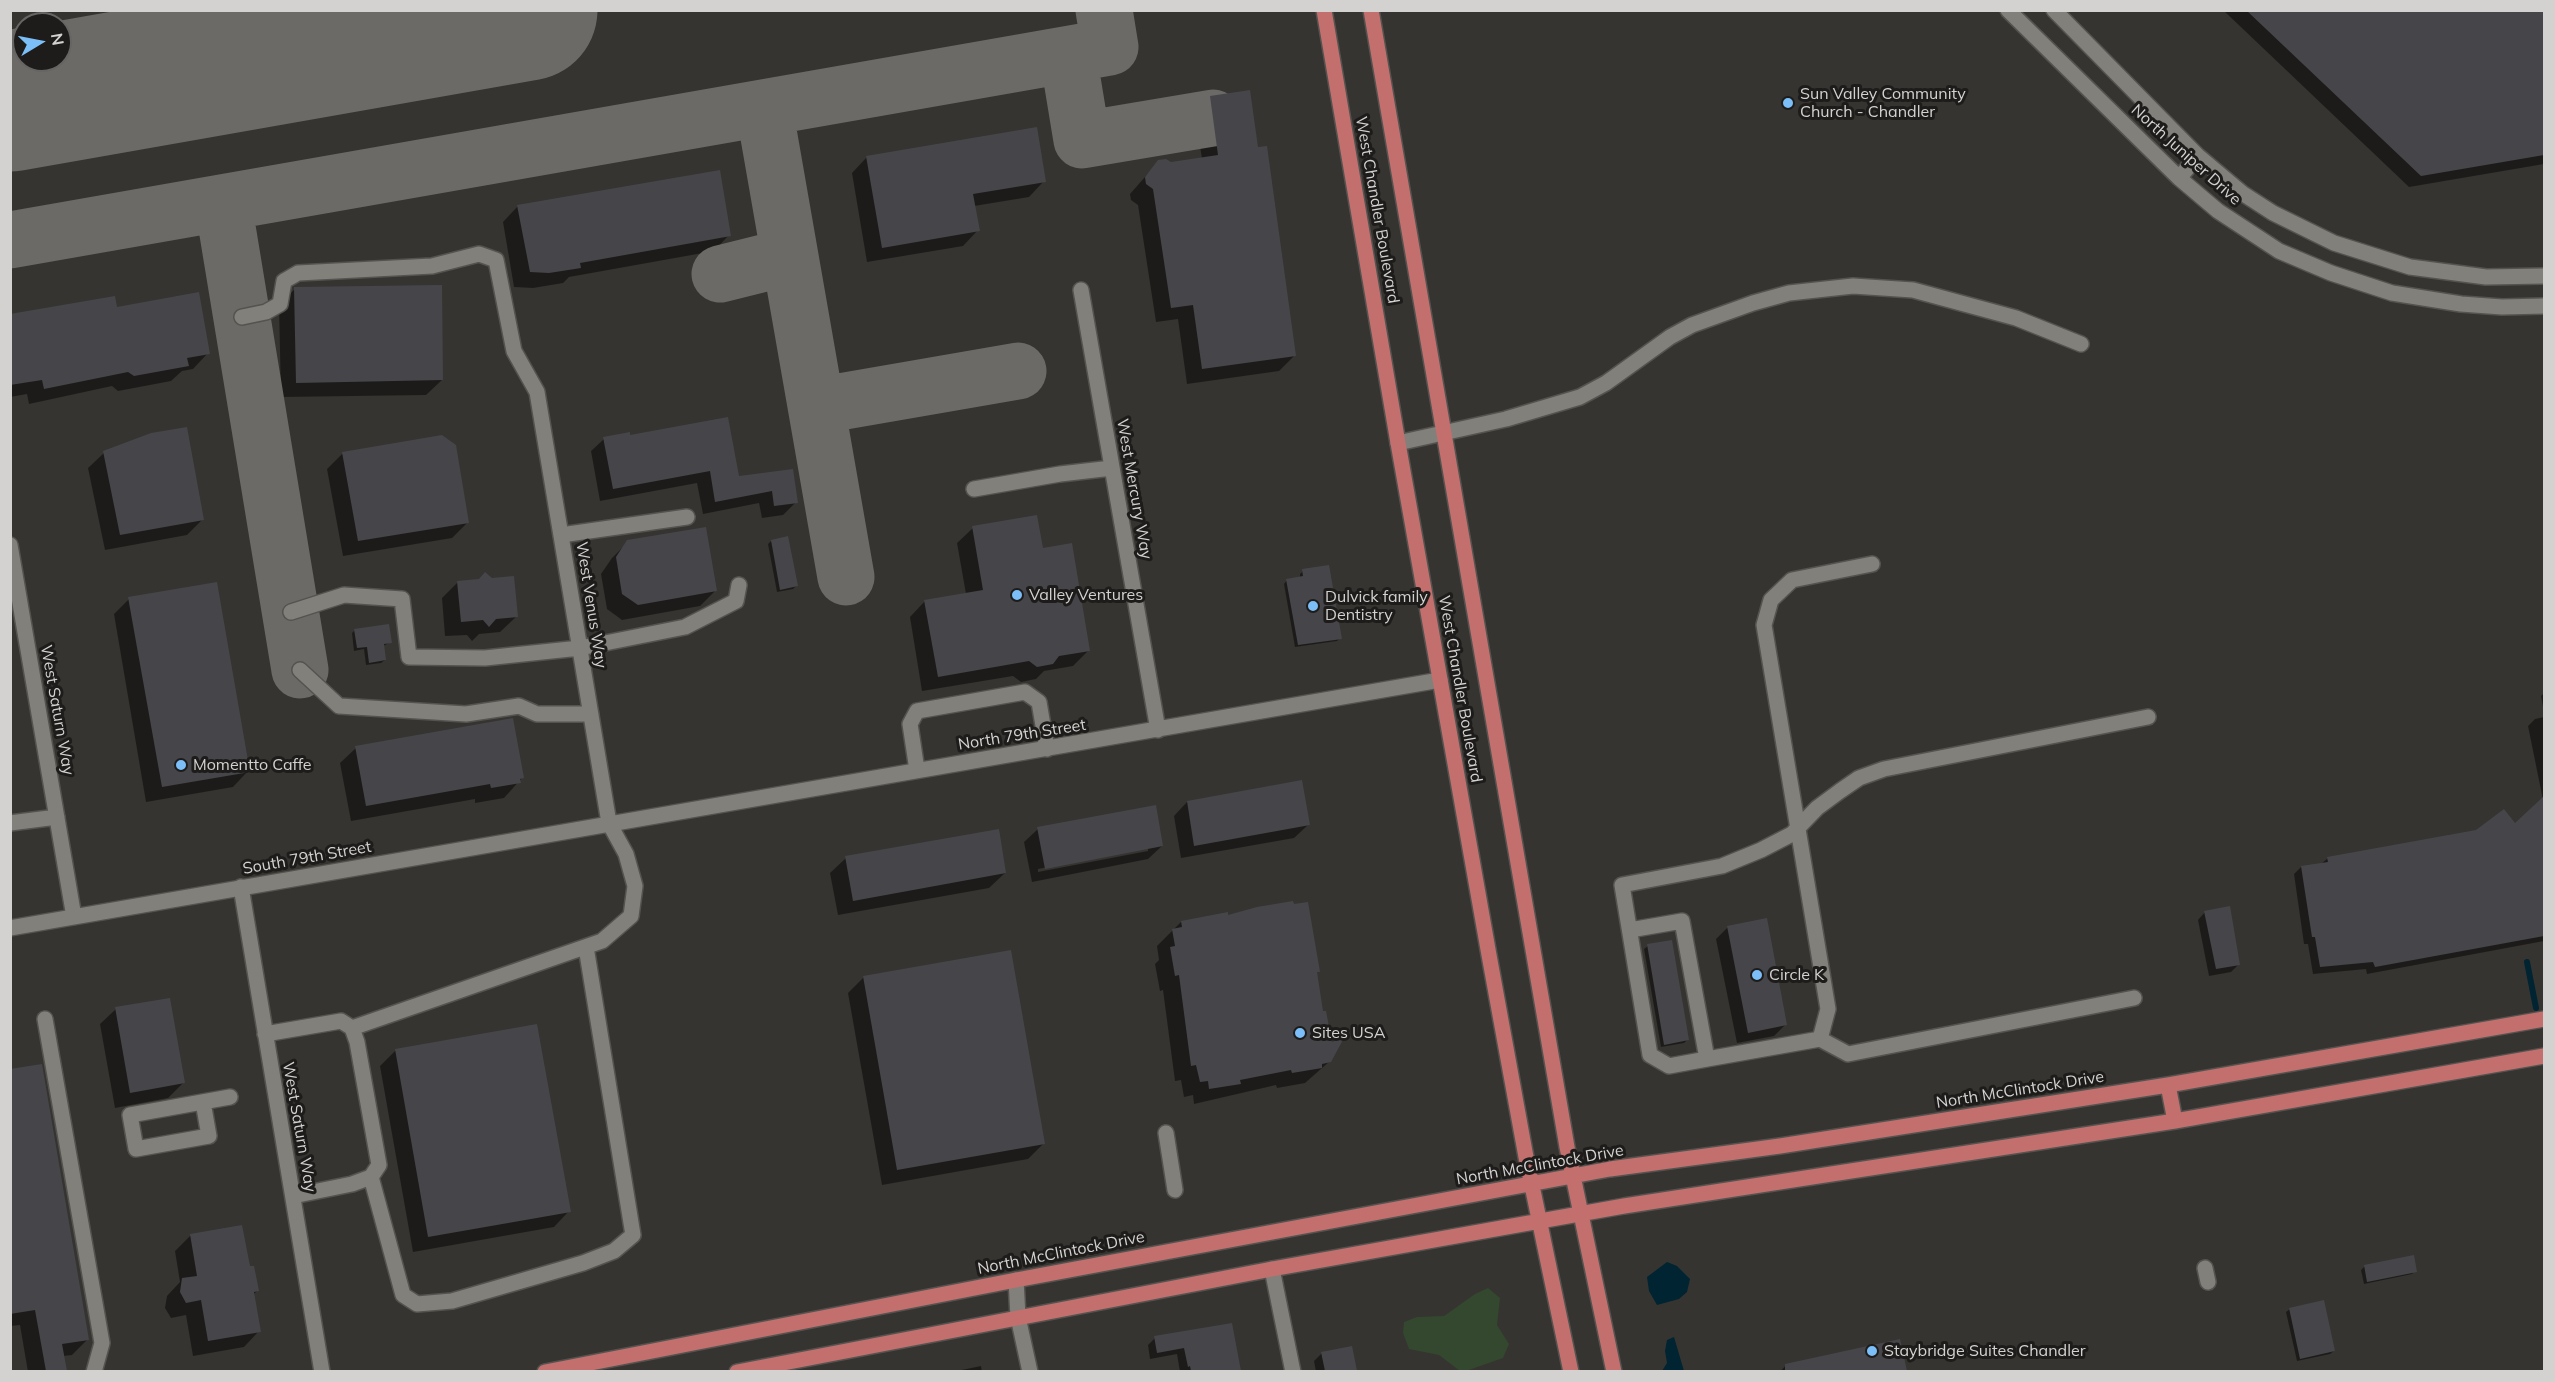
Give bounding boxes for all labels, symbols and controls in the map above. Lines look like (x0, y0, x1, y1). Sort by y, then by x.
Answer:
north arrow (12, 12, 72, 72)
text: N (47, 32, 69, 47)
place label: Sun Valley Community Church - Chandler (1800, 84, 1966, 122)
marker: Sun Valley Community Church - Chandler (1781, 96, 1795, 110)
street label: North Juniper Drive (2127, 101, 2245, 209)
street label: West Chandler Boulevard (1351, 115, 1403, 305)
street label: West Mercury Way (1112, 417, 1156, 561)
street label: West Venus Way (572, 540, 610, 670)
place label: Valley Ventures (1029, 585, 1143, 605)
place label: Dulvick family Dentistry (1325, 587, 1428, 625)
marker: Valley Ventures (1010, 588, 1024, 602)
street label: West Chandler Boulevard (1434, 594, 1486, 784)
marker: Dulvick family Dentistry (1306, 599, 1320, 613)
street label: West Saturn Way (36, 643, 78, 777)
street label: North 79th Street (957, 715, 1087, 755)
place label: Momentto Caffe (193, 755, 312, 775)
marker: Momentto Caffe (174, 758, 188, 772)
street label: South 79th Street (241, 837, 373, 879)
place label: Circle K (1769, 965, 1824, 985)
marker: Circle K (1750, 968, 1764, 982)
place label: Sites USA (1312, 1023, 1385, 1043)
marker: Sites USA (1293, 1026, 1307, 1040)
street label: West Saturn Way (278, 1060, 320, 1194)
street label: North McClintock Drive (1935, 1067, 2105, 1113)
street label: North McClintock Drive (1455, 1141, 1625, 1189)
street label: North McClintock Drive (976, 1227, 1146, 1279)
place label: Staybridge Suites Chandler (1884, 1341, 2085, 1361)
marker: Staybridge Suites Chandler (1865, 1344, 1879, 1358)

